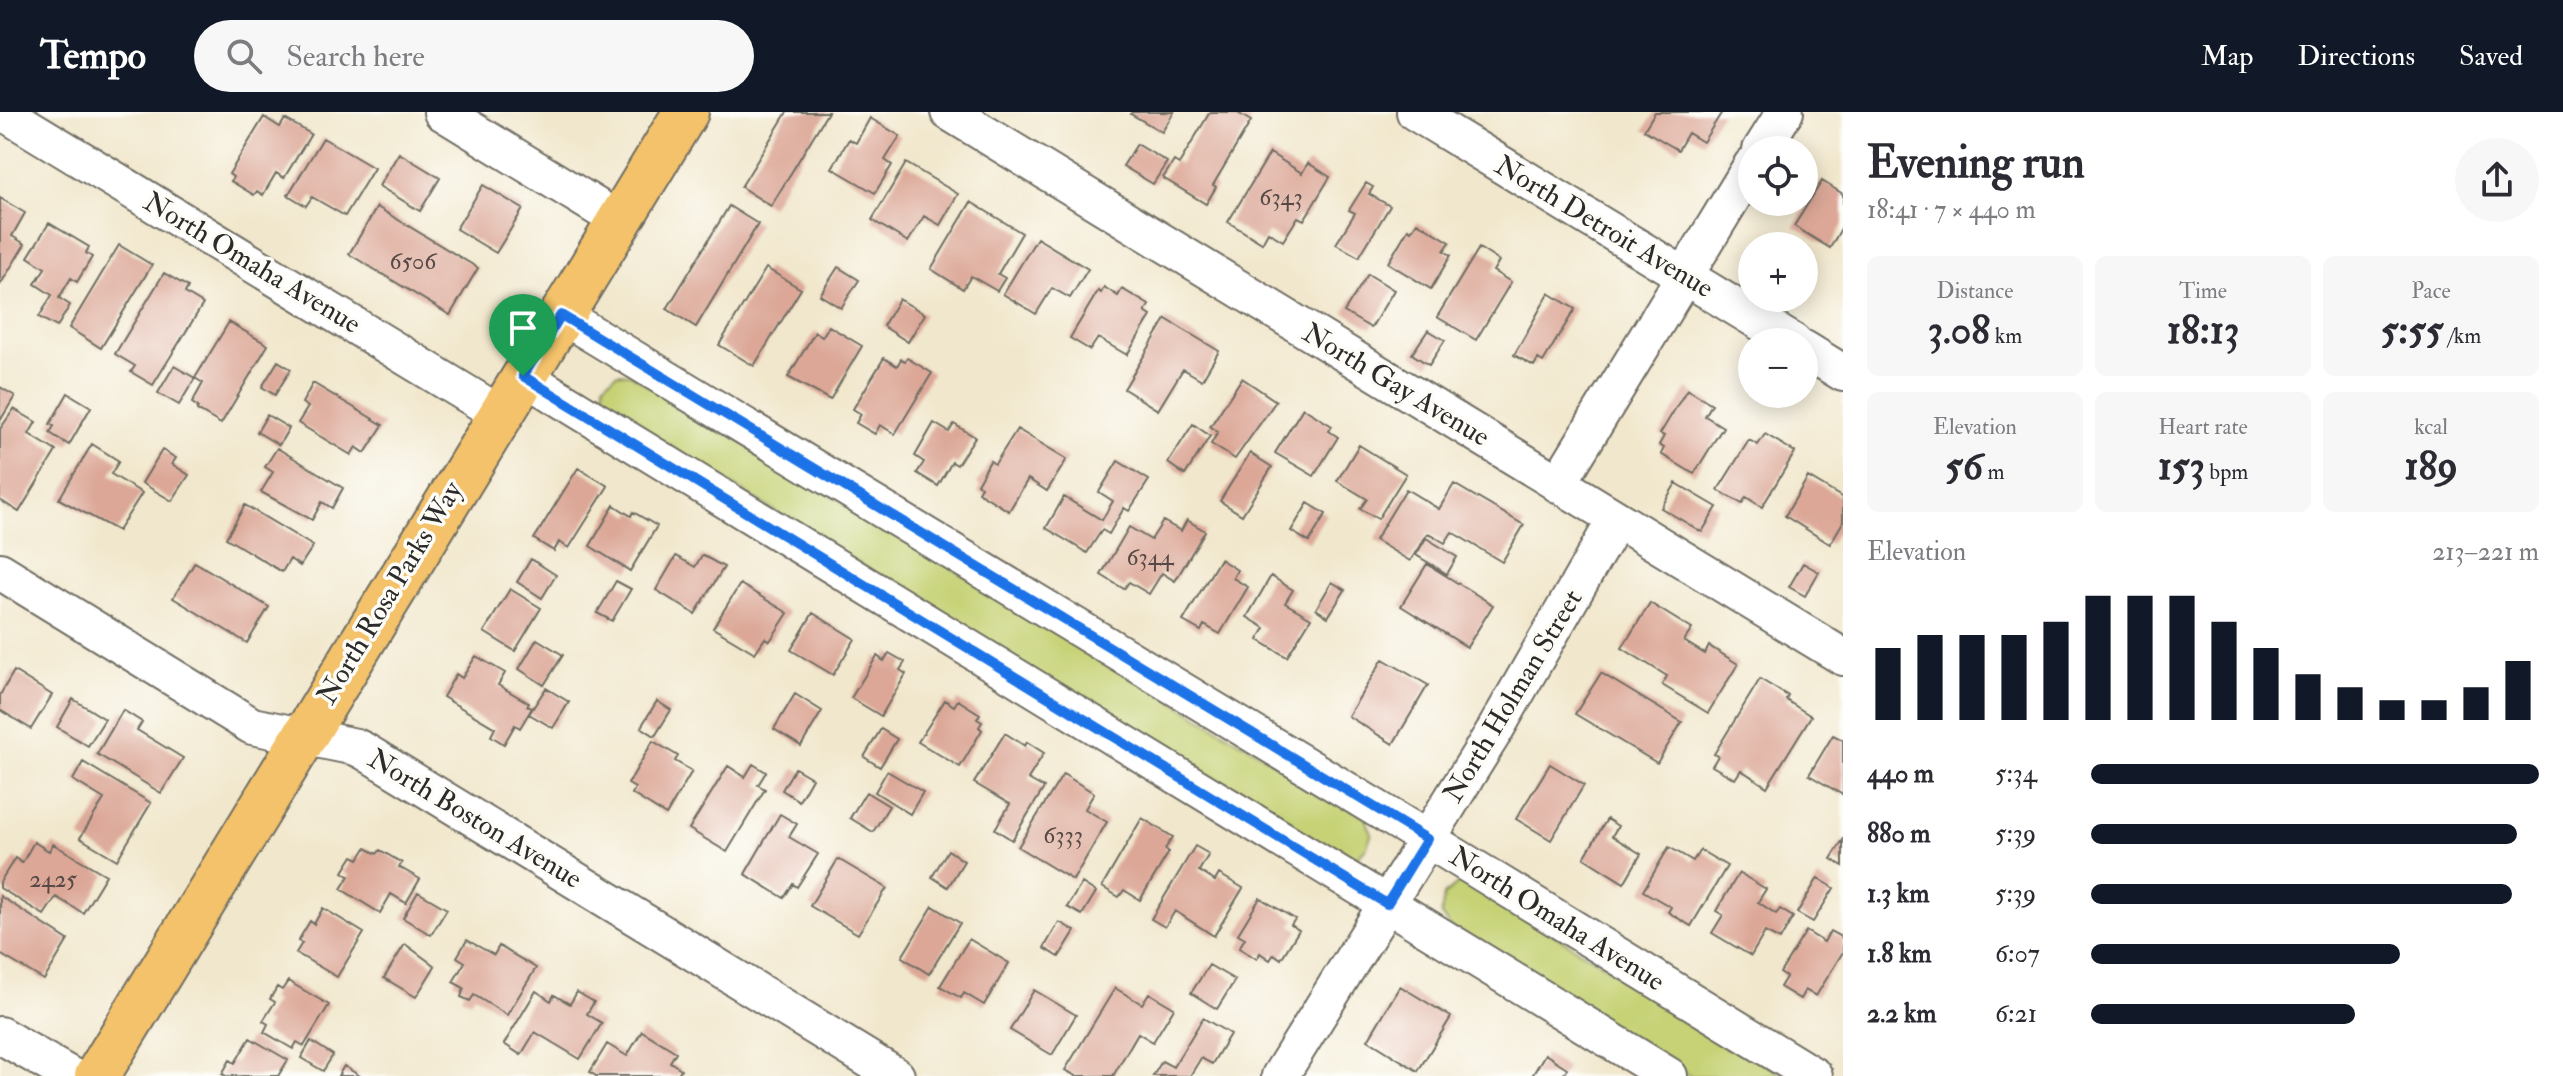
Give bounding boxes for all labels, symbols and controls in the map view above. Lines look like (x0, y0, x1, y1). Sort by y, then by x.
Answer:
search box (194, 20, 754, 92)
text: Tempo (40, 32, 146, 80)
icon: search (222, 34, 266, 78)
text: Search here (286, 38, 425, 75)
text: Map (2201, 39, 2254, 74)
text: Directions (2298, 39, 2415, 74)
text: Saved (2459, 39, 2523, 74)
map controls (1738, 136, 1818, 408)
button: locate (1738, 136, 1818, 216)
text: Evening run (1867, 136, 2085, 191)
button: share (2455, 138, 2539, 222)
street label: North Detroit Avenue (1488, 148, 1720, 306)
house number: 6343 (1259, 182, 1303, 213)
street label: North Omaha Avenue (137, 184, 367, 342)
text: 18:41 · 7 × 440 m (1867, 194, 2036, 226)
button: + (1738, 232, 1818, 312)
house number: 6506 (390, 246, 438, 277)
text: Distance (1937, 277, 2013, 305)
text: Time (2179, 277, 2227, 305)
text: Pace (2411, 277, 2451, 305)
pin (489, 294, 557, 376)
text: 3.08 (1928, 305, 1990, 356)
text: 18:13 (2167, 305, 2239, 356)
text: 5:55 (2381, 305, 2443, 356)
icon: arrive (501, 306, 545, 350)
street label: North Gay Avenue (1296, 315, 1496, 455)
text: km (1990, 322, 2022, 350)
text: /km (2443, 322, 2481, 350)
button: − (1738, 328, 1818, 408)
text: Elevation (1933, 413, 2017, 441)
text: Heart rate (2158, 413, 2248, 441)
text: kcal (2414, 413, 2448, 441)
text: 56 (1945, 441, 1983, 492)
text: 153 (2158, 441, 2205, 492)
text: 189 (2404, 441, 2458, 492)
text: m (1983, 458, 2005, 486)
text: bpm (2205, 458, 2248, 486)
street label: North Rosa Parks Way (310, 475, 471, 711)
text: Elevation (1867, 536, 1966, 568)
text: 213–221 m (2432, 536, 2539, 568)
house number: 6344 (1126, 542, 1175, 573)
street label: North Holman Street (1436, 583, 1590, 809)
street label: North Boston Avenue (362, 741, 589, 897)
text: 440 m (1867, 758, 1934, 790)
text: 5:34 (1995, 758, 2037, 790)
text: 880 m (1867, 818, 1930, 850)
text: 5:39 (1995, 818, 2036, 850)
house number: 6333 (1043, 820, 1083, 851)
street label: North Omaha Avenue (1443, 839, 1671, 999)
house number: 2425 (29, 864, 77, 895)
text: 1.3 km (1867, 878, 1929, 910)
text: 5:39 (1995, 878, 2036, 910)
text: 1.8 km (1867, 938, 1932, 970)
text: 6:07 (1995, 938, 2040, 970)
text: 2.2 km (1867, 998, 1936, 1030)
text: 6:21 (1995, 998, 2037, 1030)

